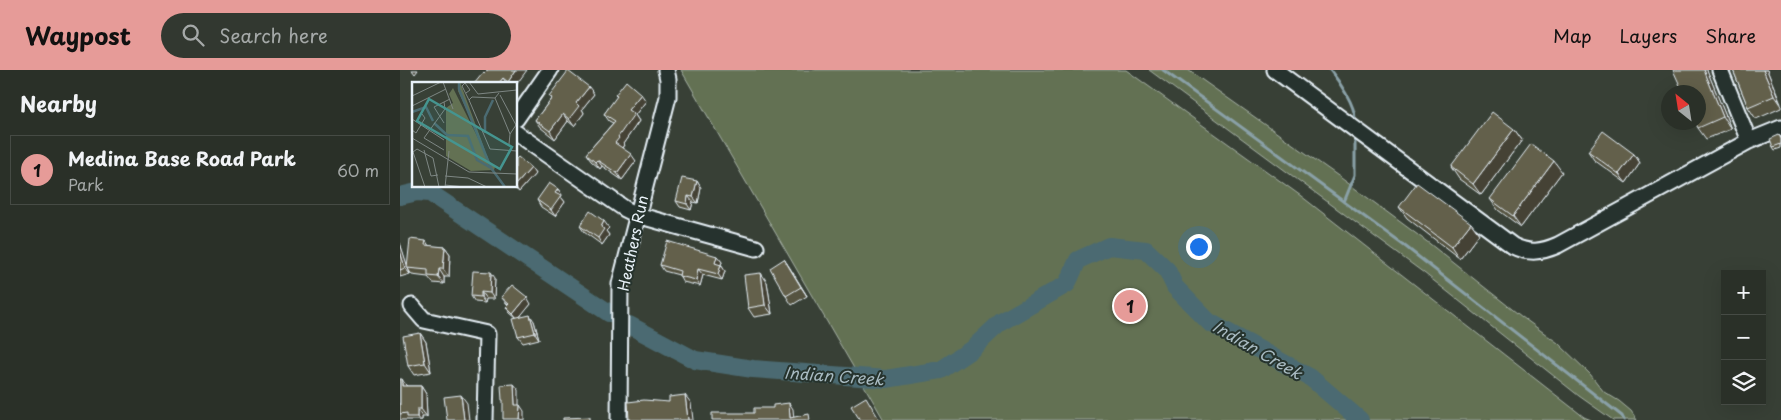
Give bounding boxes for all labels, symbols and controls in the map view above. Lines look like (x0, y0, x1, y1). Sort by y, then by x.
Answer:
search box (161, 13, 511, 58)
text: Waypost (25, 17, 131, 53)
icon: search (179, 21, 207, 49)
text: Search here (219, 21, 328, 49)
text: Map (1553, 22, 1592, 49)
text: Layers (1620, 22, 1677, 49)
text: Share (1705, 22, 1756, 49)
inset map (412, 82, 518, 188)
north arrow (1661, 85, 1706, 130)
text: Nearby (20, 87, 97, 119)
text: Medina Base Road Park (68, 144, 296, 172)
text: 1 (33, 158, 41, 182)
text: 60 m (337, 158, 379, 182)
text: Park (68, 172, 104, 196)
street label: Heathers Run (611, 193, 653, 293)
your location (1186, 234, 1212, 260)
map controls (1721, 270, 1766, 405)
button: + (1721, 270, 1766, 315)
pin: 1 (1114, 287, 1146, 325)
water label: Indian Creek (1209, 314, 1308, 385)
button: − (1721, 315, 1766, 360)
water label: Indian Creek (783, 360, 886, 391)
button: layers (1721, 360, 1766, 405)

